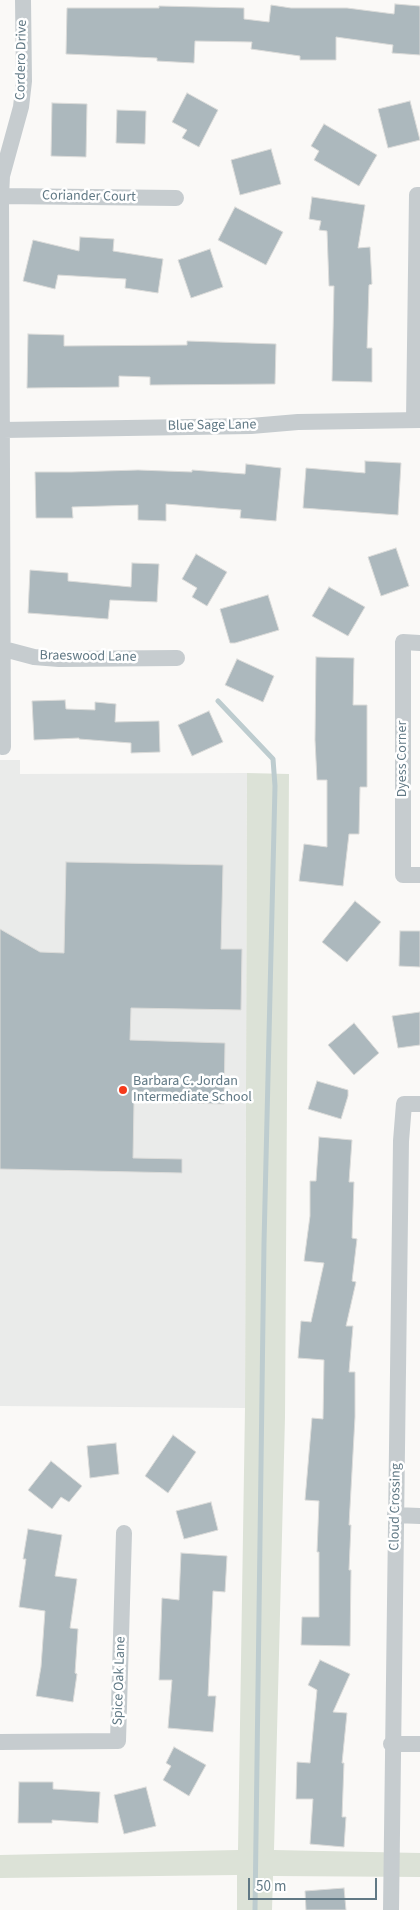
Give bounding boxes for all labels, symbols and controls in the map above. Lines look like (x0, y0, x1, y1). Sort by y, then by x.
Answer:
street label: Cordero Drive (13, 20, 31, 100)
street label: Coriander Court (42, 188, 136, 206)
street label: Blue Sage Lane (167, 417, 257, 435)
street label: Braeswood Lane (39, 648, 137, 666)
street label: Dyess Corner (395, 721, 411, 797)
place label: Barbara C. Jordan Intermediate School (133, 1074, 252, 1106)
marker: Barbara C. Jordan Intermediate School (117, 1084, 129, 1096)
street label: Cloud Crossing (387, 1463, 405, 1551)
street label: Spice Oak Lane (110, 1636, 130, 1726)
scale bar (250, 1868, 379, 1900)
text: 50 m (256, 1876, 286, 1897)

